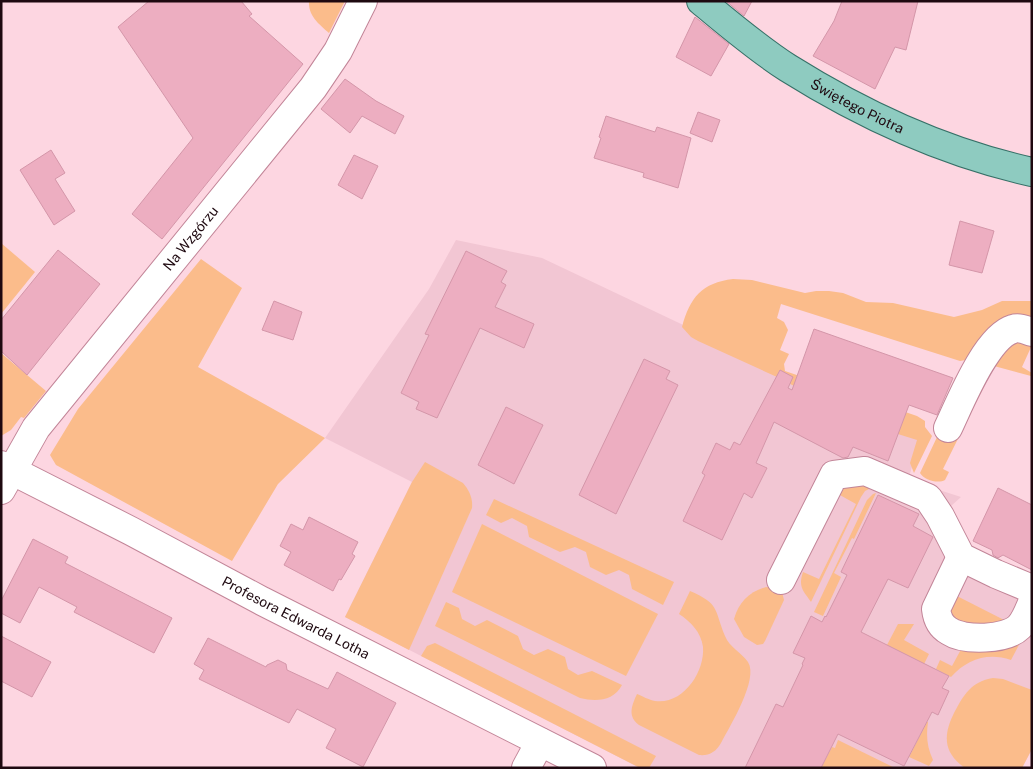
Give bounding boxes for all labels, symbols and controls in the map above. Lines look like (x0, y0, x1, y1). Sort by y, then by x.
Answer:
street label: Świętego Piotra (808, 74, 906, 137)
street label: Na Wzgórzu (160, 203, 221, 274)
street label: Profesora Edwarda Lotha (219, 573, 372, 662)

